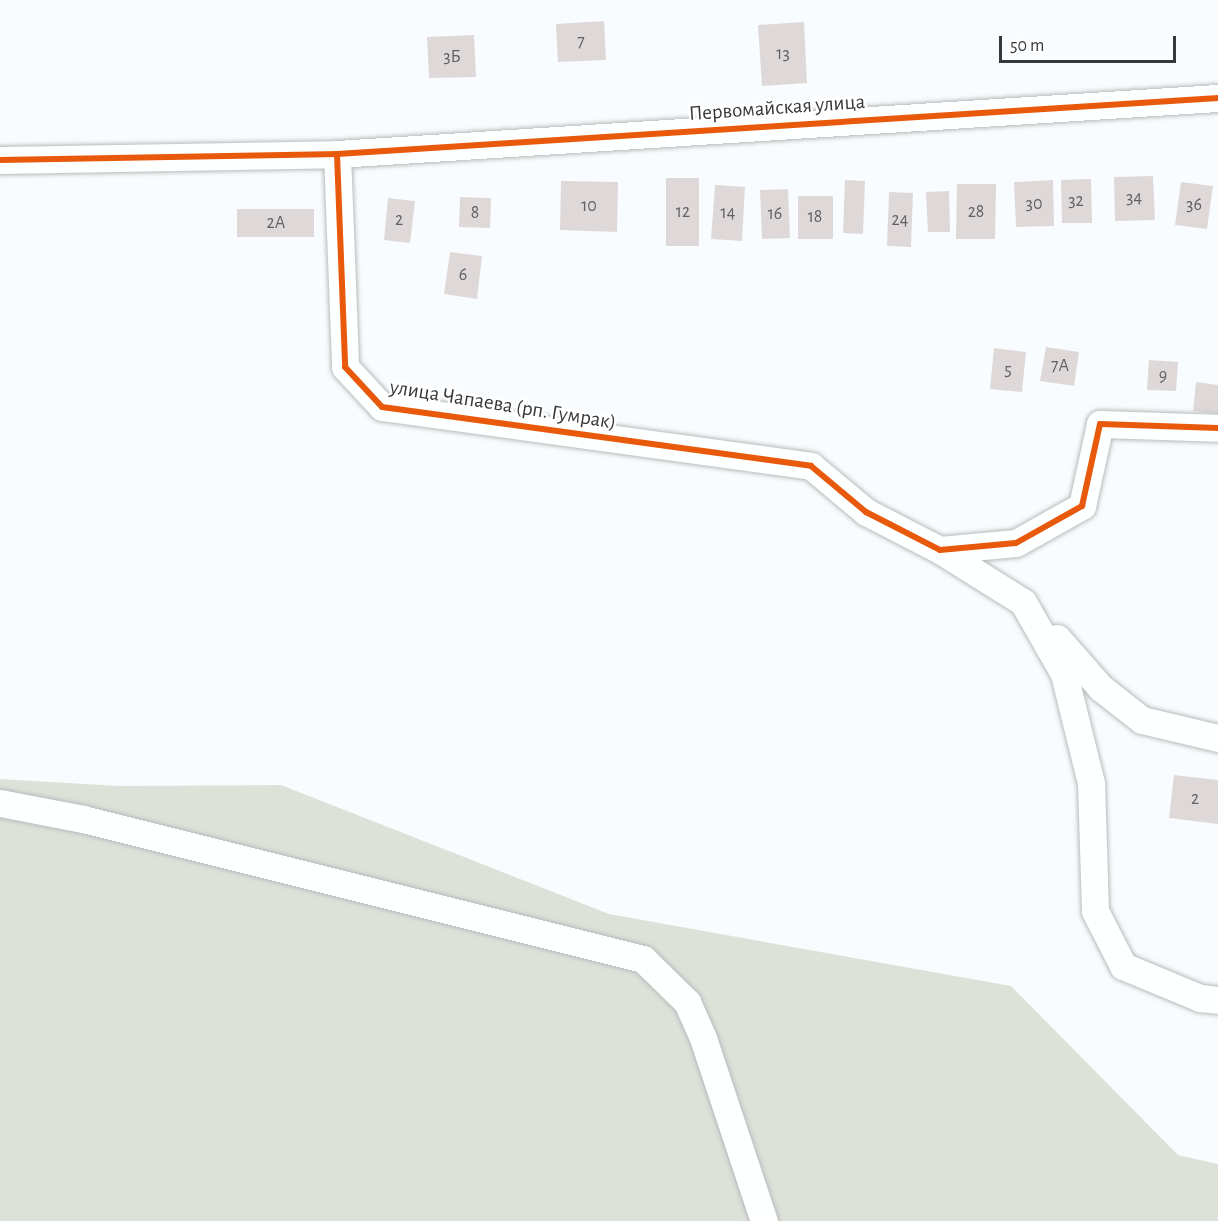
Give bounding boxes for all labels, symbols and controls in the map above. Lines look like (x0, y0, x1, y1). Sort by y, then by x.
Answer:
scale bar (1002, 24, 1179, 62)
house number: 7 (577, 31, 585, 53)
text: 50 m (1010, 37, 1044, 55)
house number: 13 (776, 43, 790, 65)
house number: 3Б (443, 46, 461, 68)
street label: Первомайская улица (688, 89, 866, 127)
house number: 34 (1126, 187, 1142, 209)
house number: 32 (1068, 190, 1084, 212)
house number: 30 (1026, 193, 1042, 215)
house number: 36 (1186, 194, 1202, 216)
house number: 10 (581, 195, 597, 217)
house number: 12 (676, 201, 690, 223)
house number: 28 (968, 201, 984, 223)
house number: 8 (471, 202, 479, 224)
house number: 14 (721, 202, 735, 224)
house number: 16 (768, 203, 782, 225)
house number: 18 (808, 206, 822, 228)
house number: 2 (395, 209, 403, 231)
house number: 24 (892, 209, 908, 231)
house number: 2А (267, 212, 285, 234)
house number: 6 (459, 264, 467, 286)
house number: 7А (1051, 355, 1069, 377)
house number: 5 (1004, 359, 1012, 381)
house number: 9 (1159, 365, 1167, 387)
street label: улица Чапаева (рп. Гумрак) (388, 375, 618, 435)
house number: 2 (1191, 788, 1199, 810)

